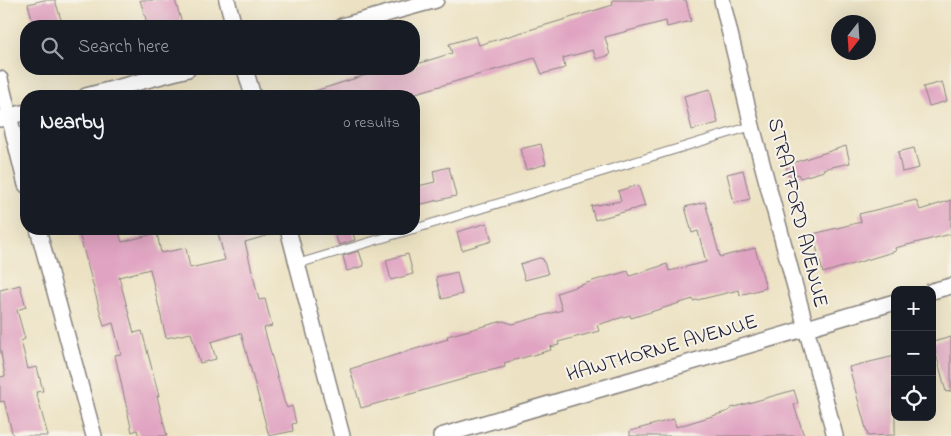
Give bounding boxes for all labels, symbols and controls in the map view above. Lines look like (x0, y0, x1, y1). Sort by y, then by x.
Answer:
north arrow (831, 15, 876, 60)
search box (20, 20, 420, 75)
icon: search (38, 34, 66, 62)
text: Search here (78, 34, 169, 61)
text: Nearby (40, 108, 104, 138)
text: 0 results (344, 111, 400, 135)
street label: STRATFORD AVENUE (759, 115, 835, 311)
map controls (891, 286, 936, 421)
button: + (891, 286, 936, 331)
street label: HAWTHORNE AVENUE (563, 307, 761, 391)
button: − (891, 331, 936, 376)
button: locate (891, 376, 936, 421)

